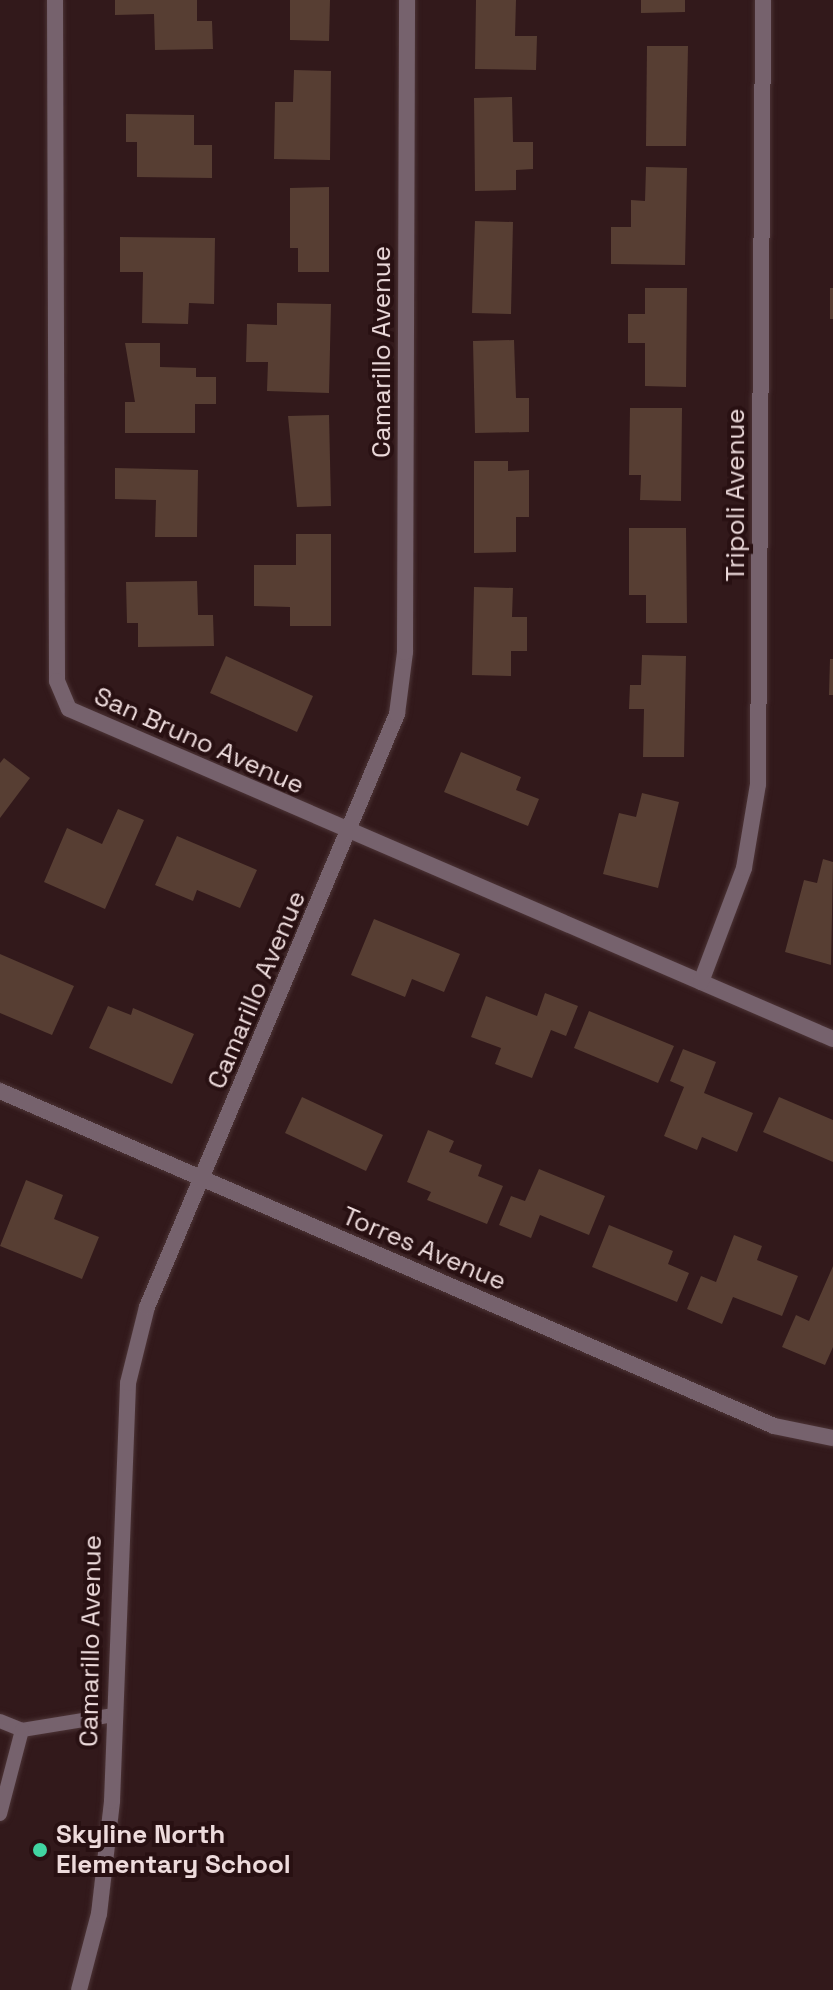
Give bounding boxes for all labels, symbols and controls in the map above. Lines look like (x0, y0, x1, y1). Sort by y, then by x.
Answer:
street label: Camarillo Avenue (366, 246, 398, 458)
street label: Tripoli Avenue (720, 408, 752, 582)
street label: San Bruno Avenue (89, 681, 309, 801)
street label: Camarillo Avenue (201, 886, 313, 1094)
street label: Torres Avenue (337, 1200, 511, 1298)
street label: Camarillo Avenue (74, 1535, 108, 1747)
place label: Skyline North Elementary School (56, 1819, 291, 1880)
marker: Skyline North Elementary School (31, 1841, 49, 1859)

